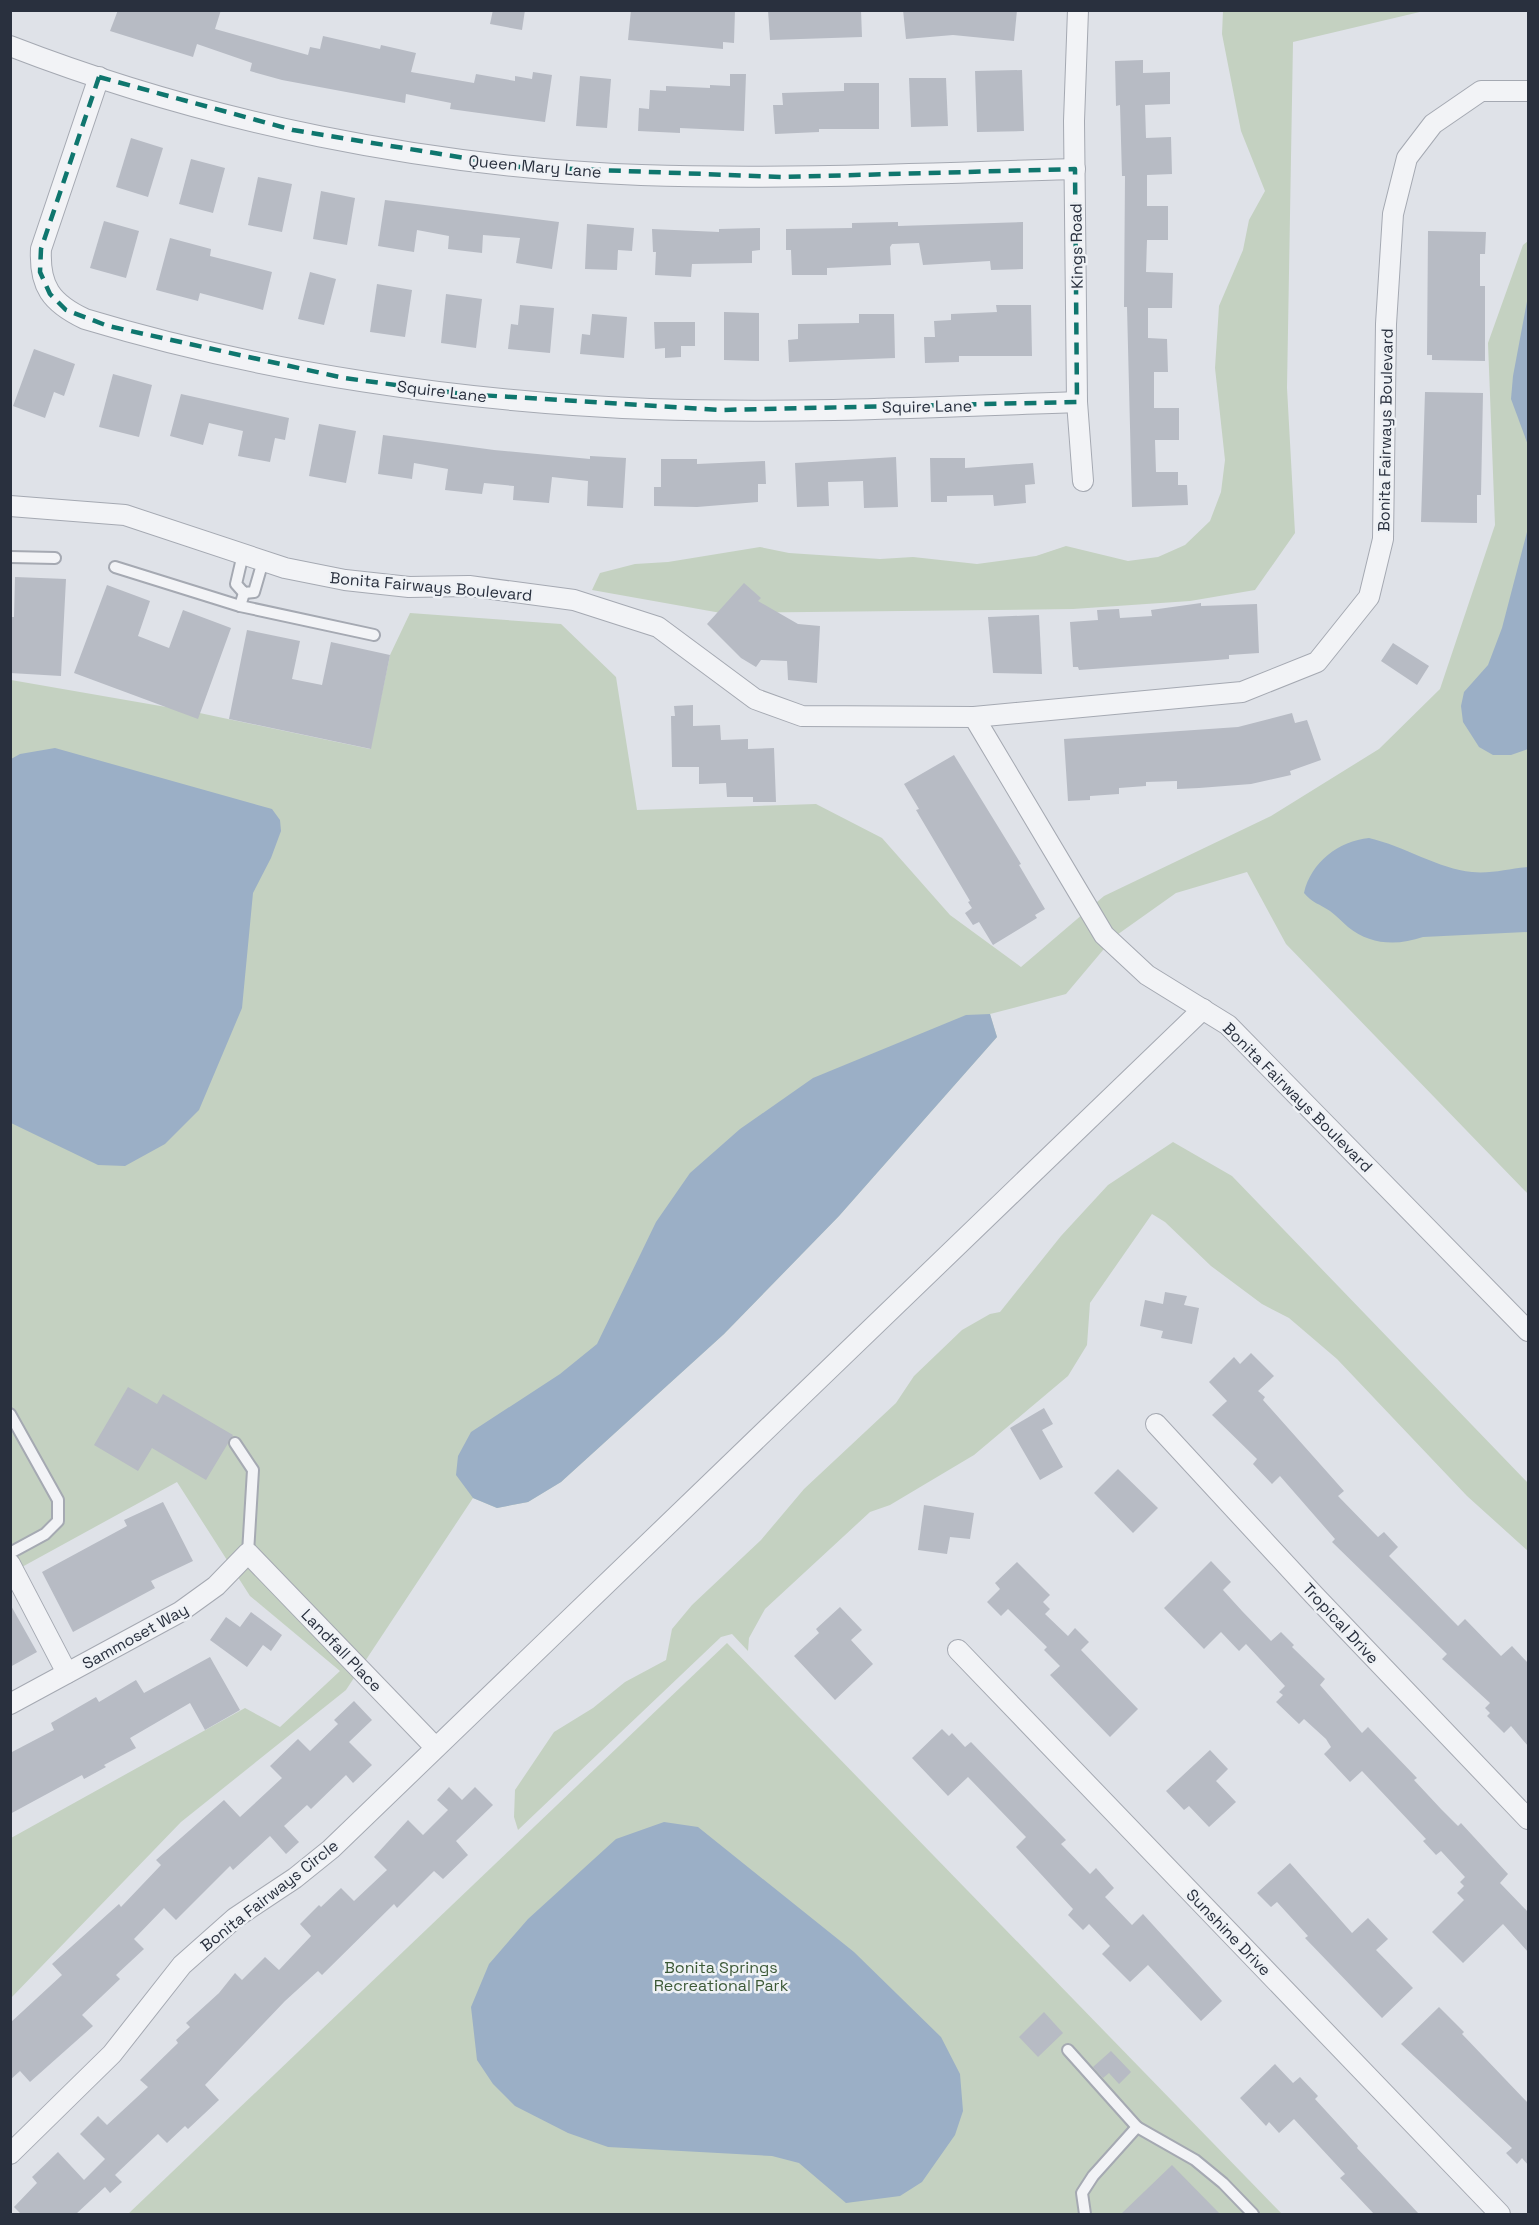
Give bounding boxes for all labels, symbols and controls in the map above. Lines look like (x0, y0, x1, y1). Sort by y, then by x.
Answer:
street label: Queen Mary Lane (468, 150, 602, 183)
street label: Kings Road (1065, 203, 1088, 289)
street label: Bonita Fairways Boulevard (1373, 328, 1398, 532)
street label: Squire Lane (396, 376, 488, 407)
street label: Squire Lane (882, 395, 972, 418)
street label: Bonita Fairways Boulevard (329, 567, 533, 606)
street label: Bonita Fairways Boulevard (1218, 1018, 1377, 1177)
street label: Tropical Drive (1298, 1578, 1384, 1668)
street label: Sammoset Way (79, 1599, 192, 1674)
street label: Landfall Place (297, 1604, 387, 1696)
street label: Bonita Fairways Circle (196, 1835, 343, 1956)
street label: Sunshine Drive (1182, 1884, 1276, 1980)
park label: Bonita Springs Recreational Park (654, 1957, 789, 1996)

